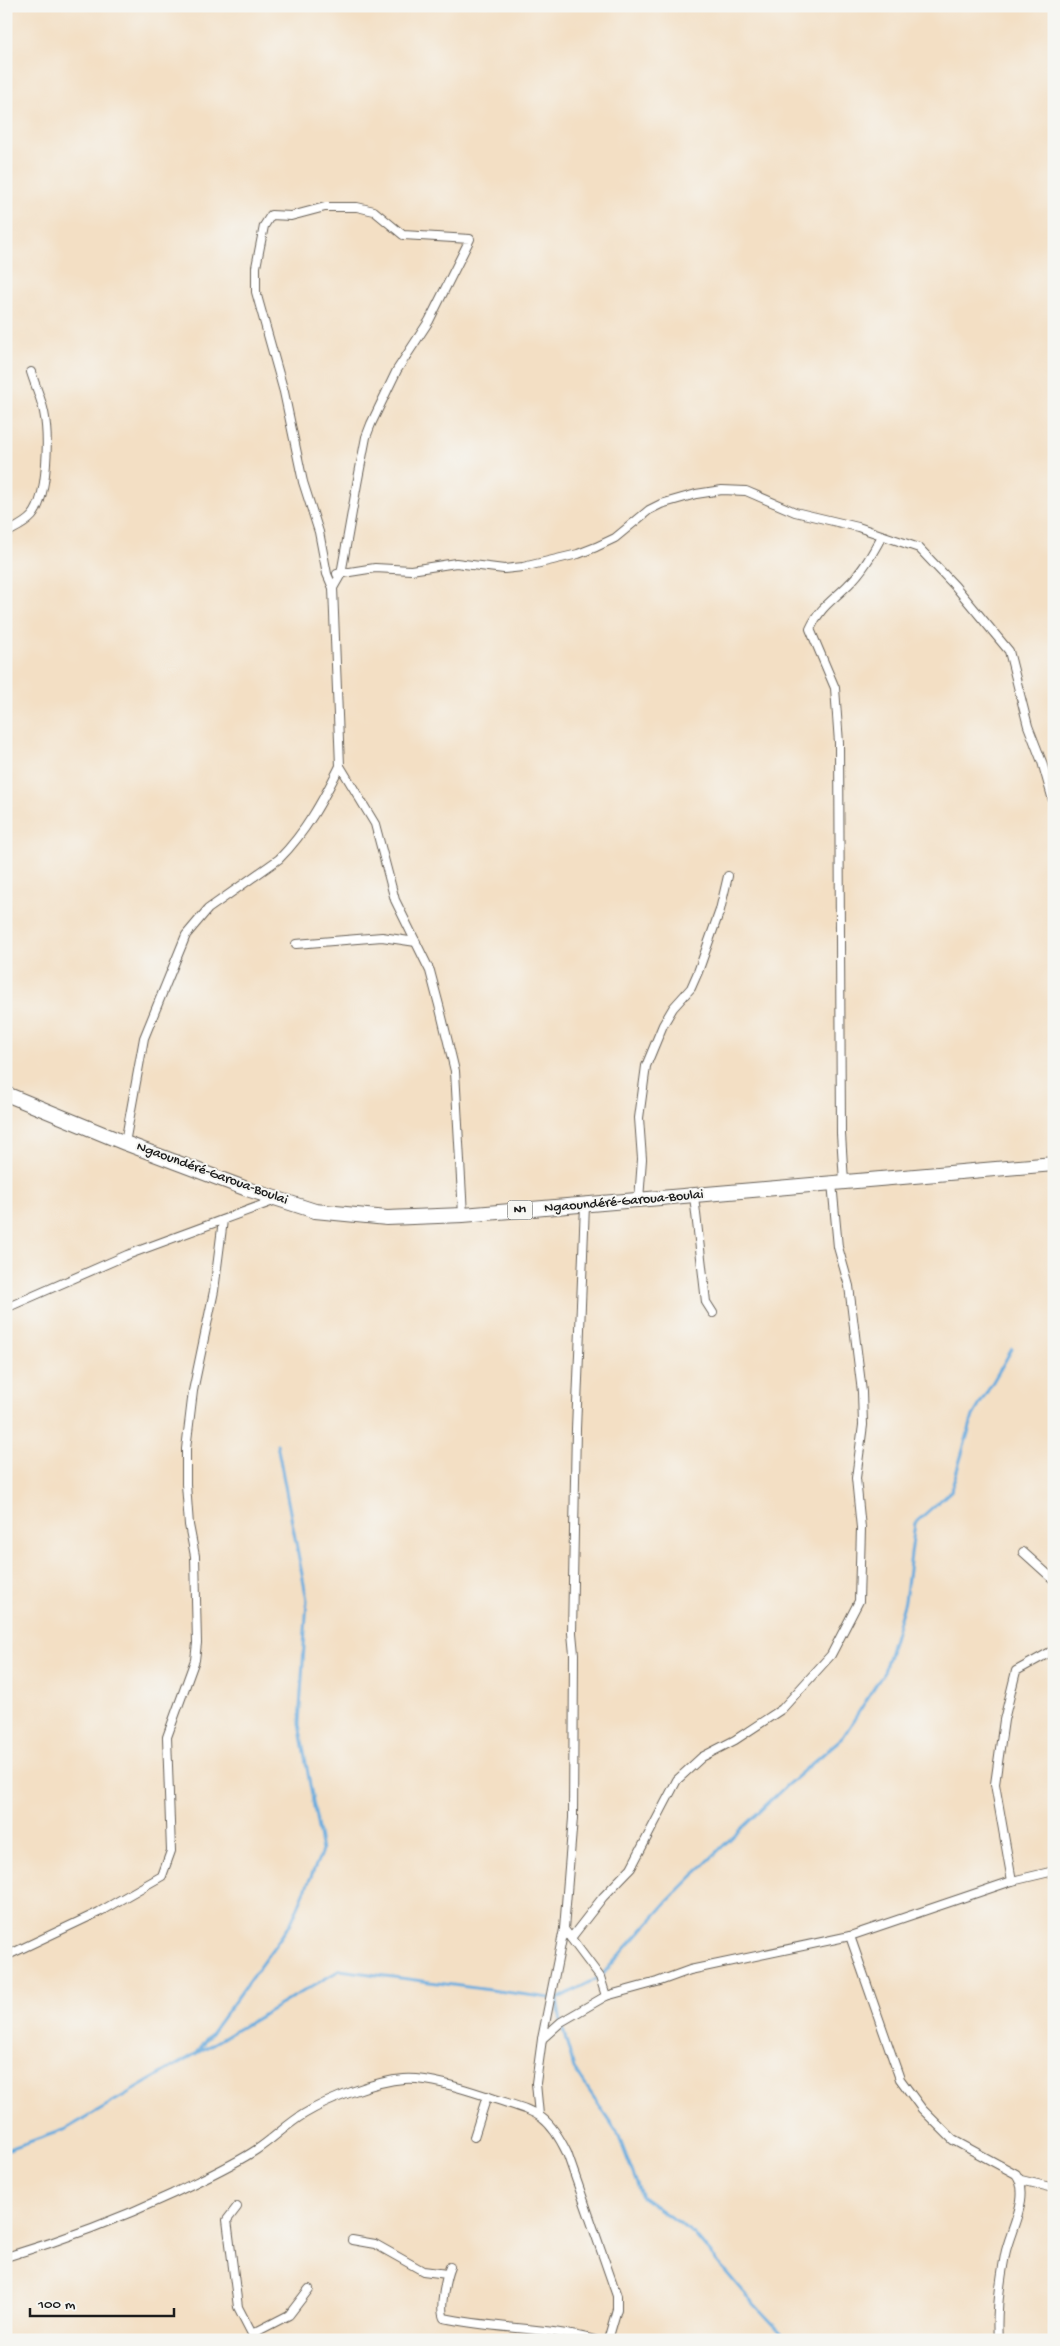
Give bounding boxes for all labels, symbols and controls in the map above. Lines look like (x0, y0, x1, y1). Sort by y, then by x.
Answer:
street label: Ngaoundéré-Garoua-Boulai (134, 1139, 290, 1209)
street label: Ngaoundéré-Garoua-Boulai (544, 1187, 704, 1217)
road number: N1 (508, 1200, 532, 1220)
scale bar (30, 2286, 174, 2318)
text: 100 m (37, 2296, 76, 2314)

